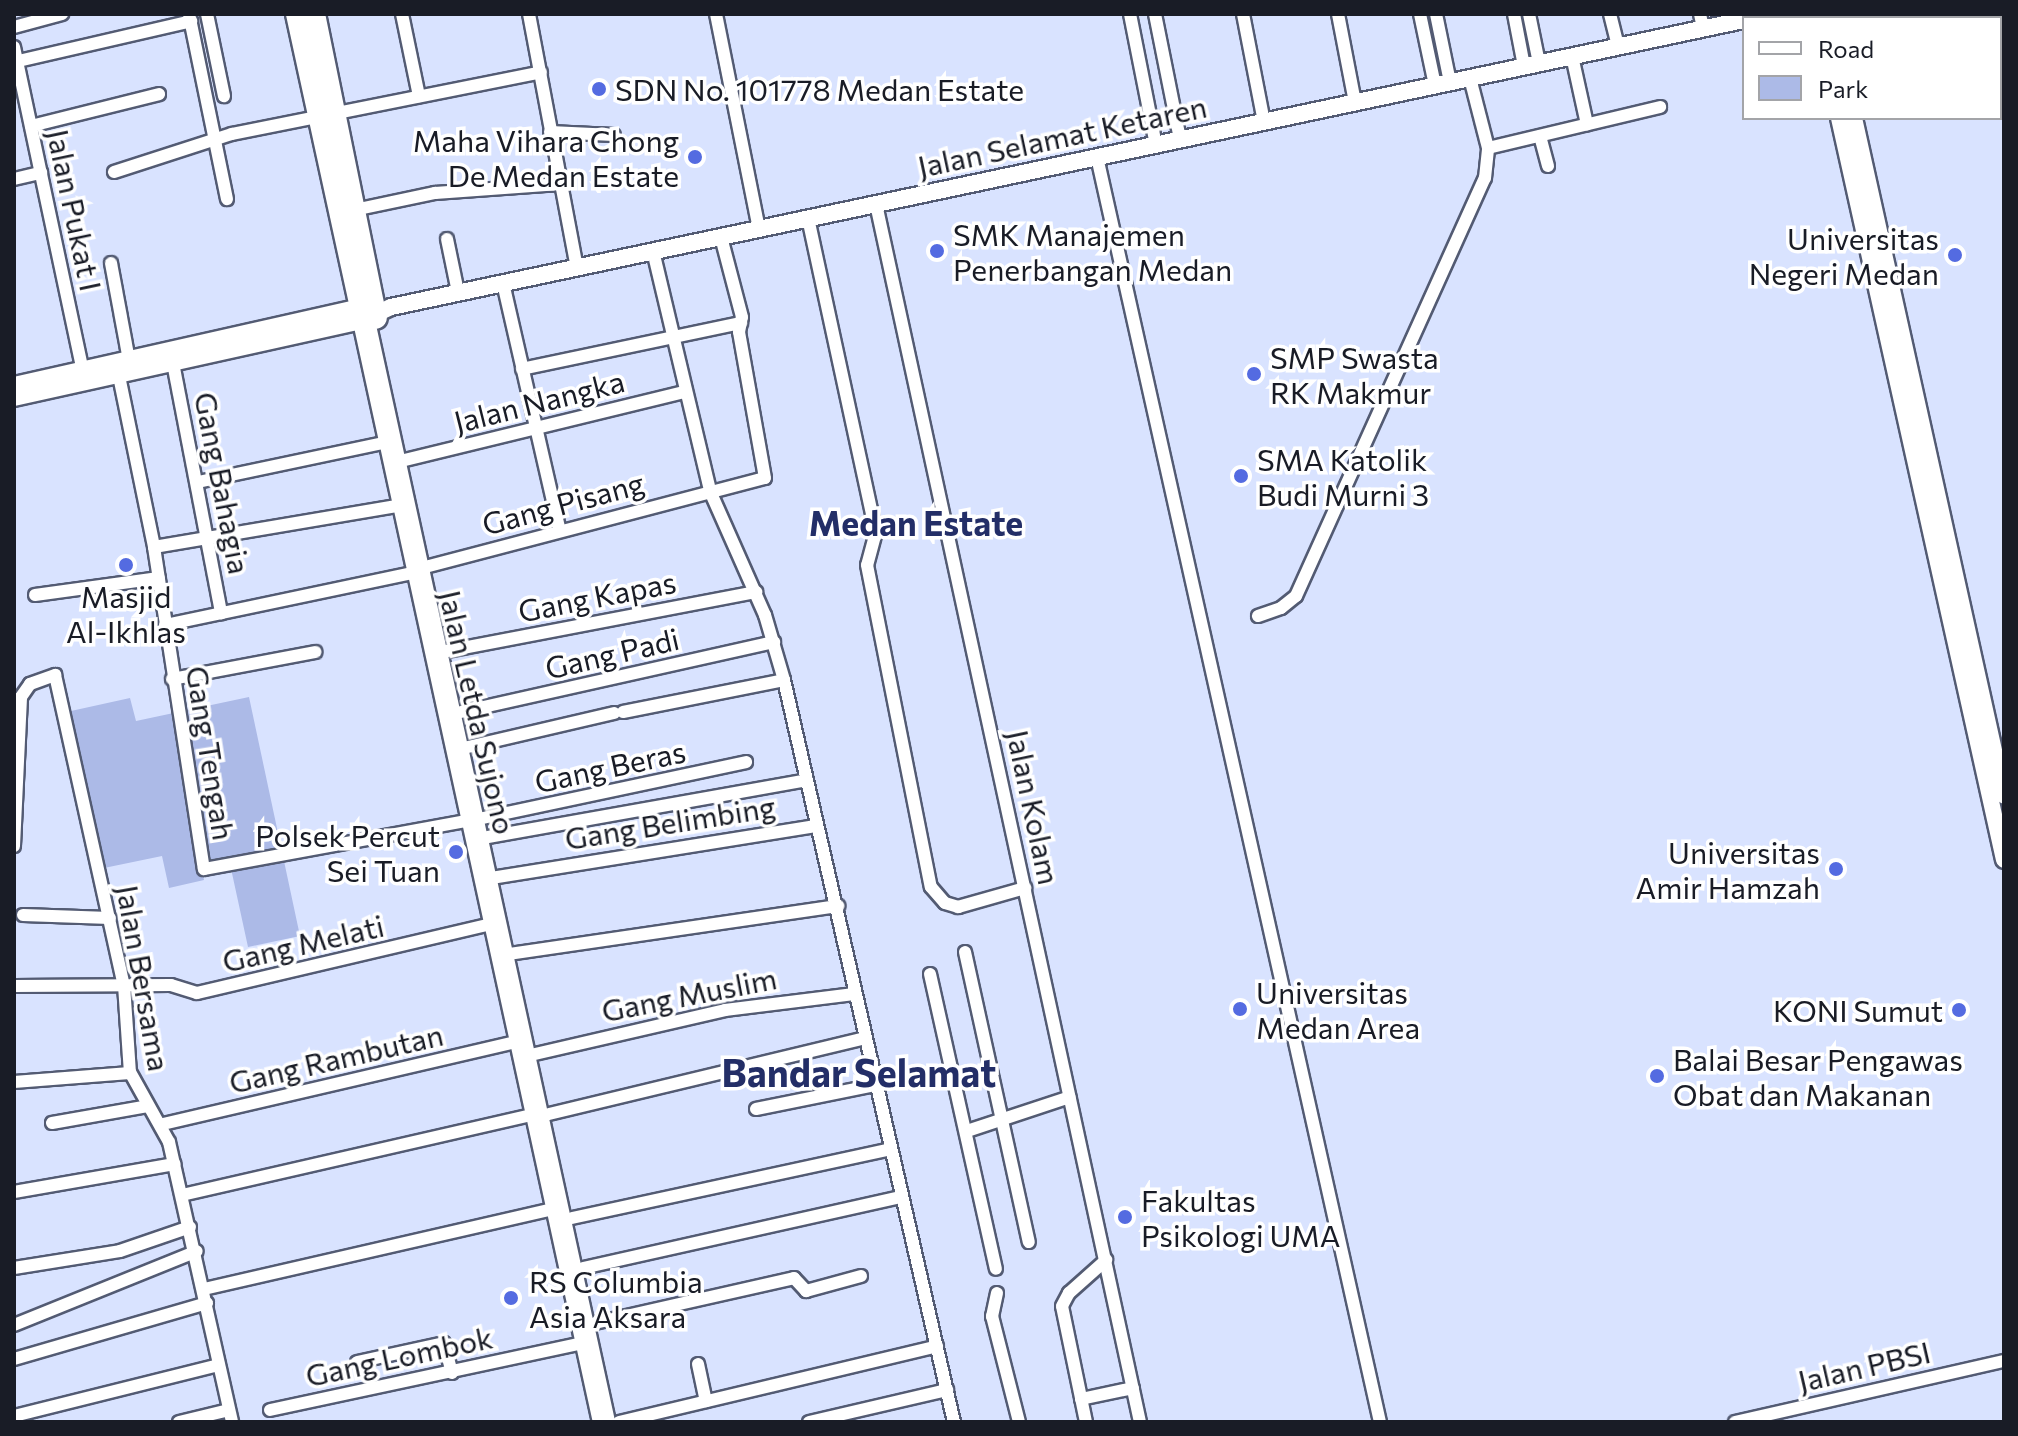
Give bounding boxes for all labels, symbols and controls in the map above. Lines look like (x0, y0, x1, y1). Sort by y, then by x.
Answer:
legend (1742, 16, 2002, 120)
text: Road (1818, 34, 1874, 63)
place label: SDN No. 101778 Medan Estate (615, 71, 1024, 107)
text: Park (1818, 74, 1868, 103)
marker: SDN No. 101778 Medan Estate (590, 80, 608, 98)
street label: Jalan Selamat Ketaren (914, 88, 1210, 184)
place label: Maha Vihara Chong De Medan Estate (413, 122, 679, 192)
street label: Jalan Pukat I (40, 126, 110, 294)
marker: Maha Vihara Chong De Medan Estate (686, 148, 704, 166)
place label: SMK Manajemen Penerbangan Medan (953, 216, 1232, 286)
place label: Universitas Negeri Medan (1749, 220, 1939, 290)
marker: SMK Manajemen Penerbangan Medan (928, 242, 946, 260)
marker: Universitas Negeri Medan (1946, 246, 1964, 264)
place label: SMP Swasta RK Makmur (1270, 339, 1439, 410)
street label: Jalan Nangka (450, 362, 628, 440)
marker: SMP Swasta RK Makmur (1245, 365, 1263, 383)
street label: Gang Bahagia (188, 389, 258, 577)
place label: SMA Katolik Budi Murni 3 (1257, 441, 1429, 512)
street label: Gang Pisang (478, 464, 648, 542)
marker: SMA Katolik Budi Murni 3 (1232, 467, 1250, 485)
district label: Medan Estate (809, 503, 1023, 543)
marker: Masjid Al-Ikhlas (117, 556, 135, 574)
street label: Gang Kapas (515, 563, 679, 629)
place label: Masjid Al-Ikhlas (66, 578, 186, 648)
street label: Jalan Letda Sujono (432, 586, 524, 838)
street label: Gang Padi (541, 620, 683, 686)
street label: Gang Tengah (179, 663, 243, 843)
street label: Jalan Kolam (1000, 726, 1068, 888)
street label: Gang Beras (531, 732, 689, 800)
street label: Gang Belimbing (562, 788, 778, 856)
place label: Polsek Percut Sei Tuan (255, 817, 440, 888)
place label: Universitas Amir Hamzah (1636, 834, 1820, 904)
marker: Polsek Percut Sei Tuan (447, 843, 465, 861)
marker: Universitas Amir Hamzah (1827, 860, 1845, 878)
street label: Jalan Bersama (110, 882, 178, 1074)
street label: Gang Melati (219, 907, 387, 979)
street label: Gang Muslim (598, 959, 780, 1029)
place label: Universitas Medan Area (1256, 974, 1420, 1044)
place label: KONI Sumut (1773, 992, 1943, 1028)
marker: Universitas Medan Area (1231, 1000, 1249, 1018)
marker: KONI Sumut (1950, 1001, 1968, 1019)
street label: Gang Rambutan (226, 1016, 446, 1100)
place label: Balai Besar Pengawas Obat dan Makanan (1673, 1041, 1963, 1112)
district label: Bandar Selamat (722, 1049, 996, 1095)
marker: Balai Besar Pengawas Obat dan Makanan (1648, 1067, 1666, 1085)
place label: Fakultas Psikologi UMA (1141, 1182, 1340, 1252)
marker: Fakultas Psikologi UMA (1116, 1208, 1134, 1226)
place label: RS Columbia Asia Aksara (529, 1263, 703, 1334)
marker: RS Columbia Asia Aksara (500, 1287, 522, 1309)
street label: Gang Lombok (302, 1319, 496, 1393)
street label: Jalan PBSI (1794, 1333, 1934, 1399)

